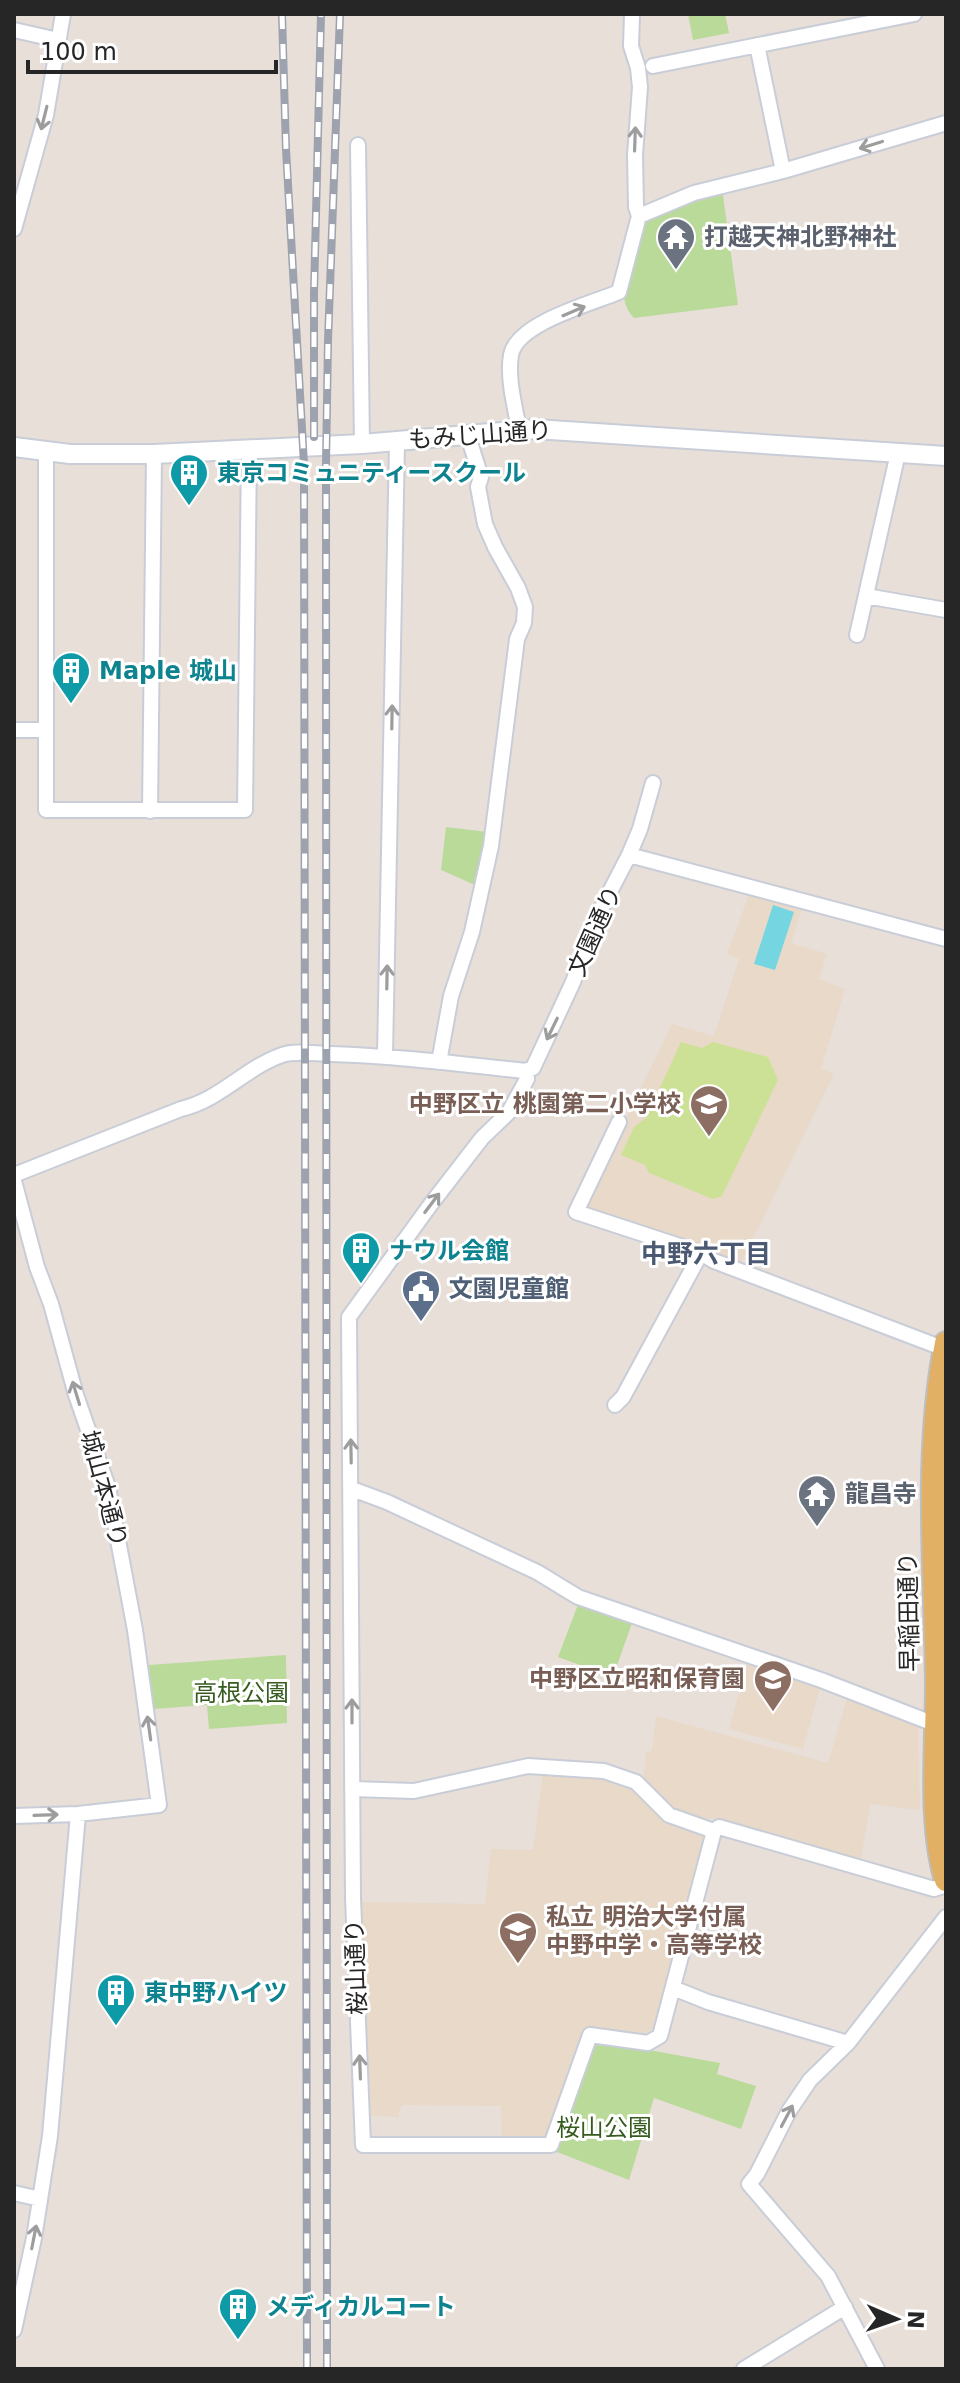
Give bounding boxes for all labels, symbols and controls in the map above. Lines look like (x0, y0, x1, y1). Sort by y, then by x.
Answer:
scale bar (28, 24, 276, 74)
text: 100 m (40, 38, 117, 66)
one-way arrow (36, 105, 51, 131)
one-way arrow (628, 126, 643, 153)
one-way arrow (859, 138, 885, 153)
temple icon: 打越天神北野神社 (655, 216, 697, 271)
place label: 打越天神北野神社 (704, 223, 896, 251)
one-way arrow (561, 302, 586, 317)
street label: もみじ山通り (407, 416, 553, 454)
building icon: 東京コミュニティースクール (168, 452, 210, 507)
place label: 東京コミュニティースクール (217, 459, 526, 487)
building icon: Maple 城山 (50, 650, 92, 705)
place label: Maple 城山 (99, 657, 237, 685)
one-way arrow (384, 704, 400, 731)
street label: 文園通り (563, 881, 627, 981)
one-way arrow (379, 964, 395, 991)
one-way arrow (544, 1017, 559, 1041)
school or university icon: 中野区立 桃園第二小学校 (688, 1083, 730, 1138)
place label: 中野区立 桃園第二小学校 (409, 1090, 681, 1118)
one-way arrow (424, 1193, 441, 1214)
building icon: ナウル会館 (340, 1230, 382, 1285)
place label: ナウル会館 (389, 1237, 509, 1265)
district label: 中野六丁目 (641, 1239, 771, 1269)
public building icon: 文園児童館 (400, 1268, 442, 1323)
place label: 文園児童館 (449, 1275, 569, 1303)
one-way arrow (68, 1380, 83, 1406)
street label: 城山本通り (75, 1427, 133, 1551)
one-way arrow (343, 1438, 359, 1465)
temple icon: 龍昌寺 (796, 1473, 838, 1528)
place label: 龍昌寺 (845, 1480, 917, 1508)
street label: 早稲田通り (894, 1552, 924, 1672)
school or university icon: 中野区立昭和保育園 (752, 1658, 794, 1713)
place label: 中野区立昭和保育園 (529, 1665, 745, 1693)
park label: 高根公園 (193, 1679, 289, 1707)
one-way arrow (344, 1698, 360, 1725)
one-way arrow (141, 1715, 156, 1742)
one-way arrow (32, 1808, 59, 1823)
place label: 私立 明治大学付属 中野中学・高等学校 (546, 1903, 762, 1959)
school or university icon: 私立 明治大学付属 中野中学・高等学校 (497, 1910, 539, 1965)
street label: 桜山通り (340, 1919, 372, 2015)
building icon: 東中野ハイツ (95, 1972, 137, 2027)
place label: 東中野ハイツ (144, 1979, 288, 2007)
one-way arrow (353, 2054, 368, 2081)
one-way arrow (780, 2105, 796, 2129)
park label: 桜山公園 (556, 2114, 652, 2142)
one-way arrow (27, 2225, 42, 2250)
north arrow (856, 2279, 936, 2359)
building icon: メディカルコート (217, 2286, 259, 2341)
place label: メディカルコート (266, 2293, 456, 2321)
text: N (903, 2310, 928, 2329)

